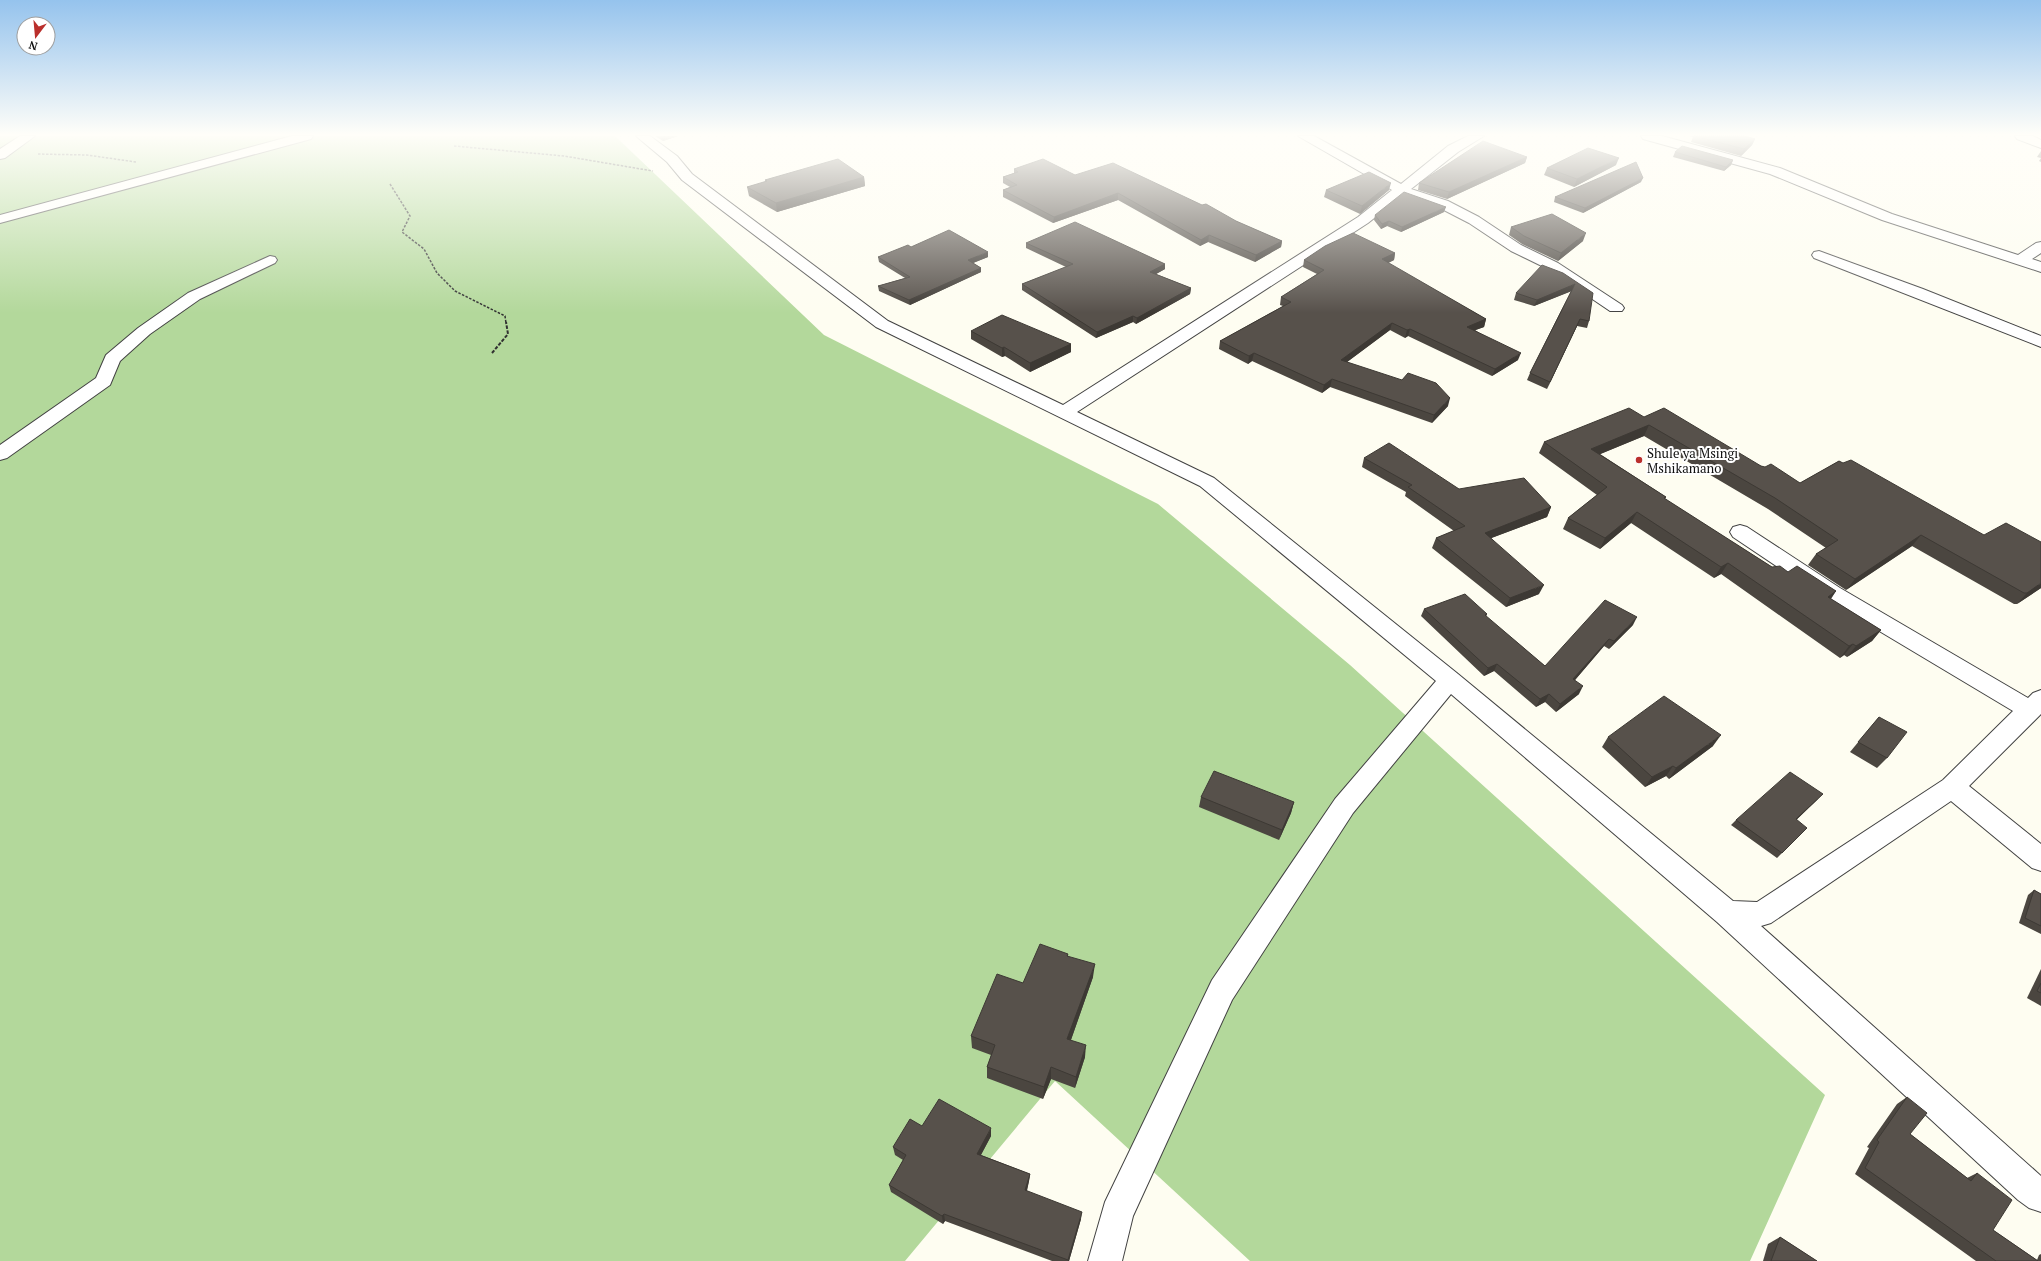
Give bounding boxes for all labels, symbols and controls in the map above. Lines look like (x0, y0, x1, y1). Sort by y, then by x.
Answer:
north arrow (16, 16, 56, 56)
text: N (27, 38, 39, 53)
place label: Shule ya Msingi Mshikamano (1647, 444, 1738, 477)
marker: Shule ya Msingi Mshikamano (1634, 455, 1644, 465)

